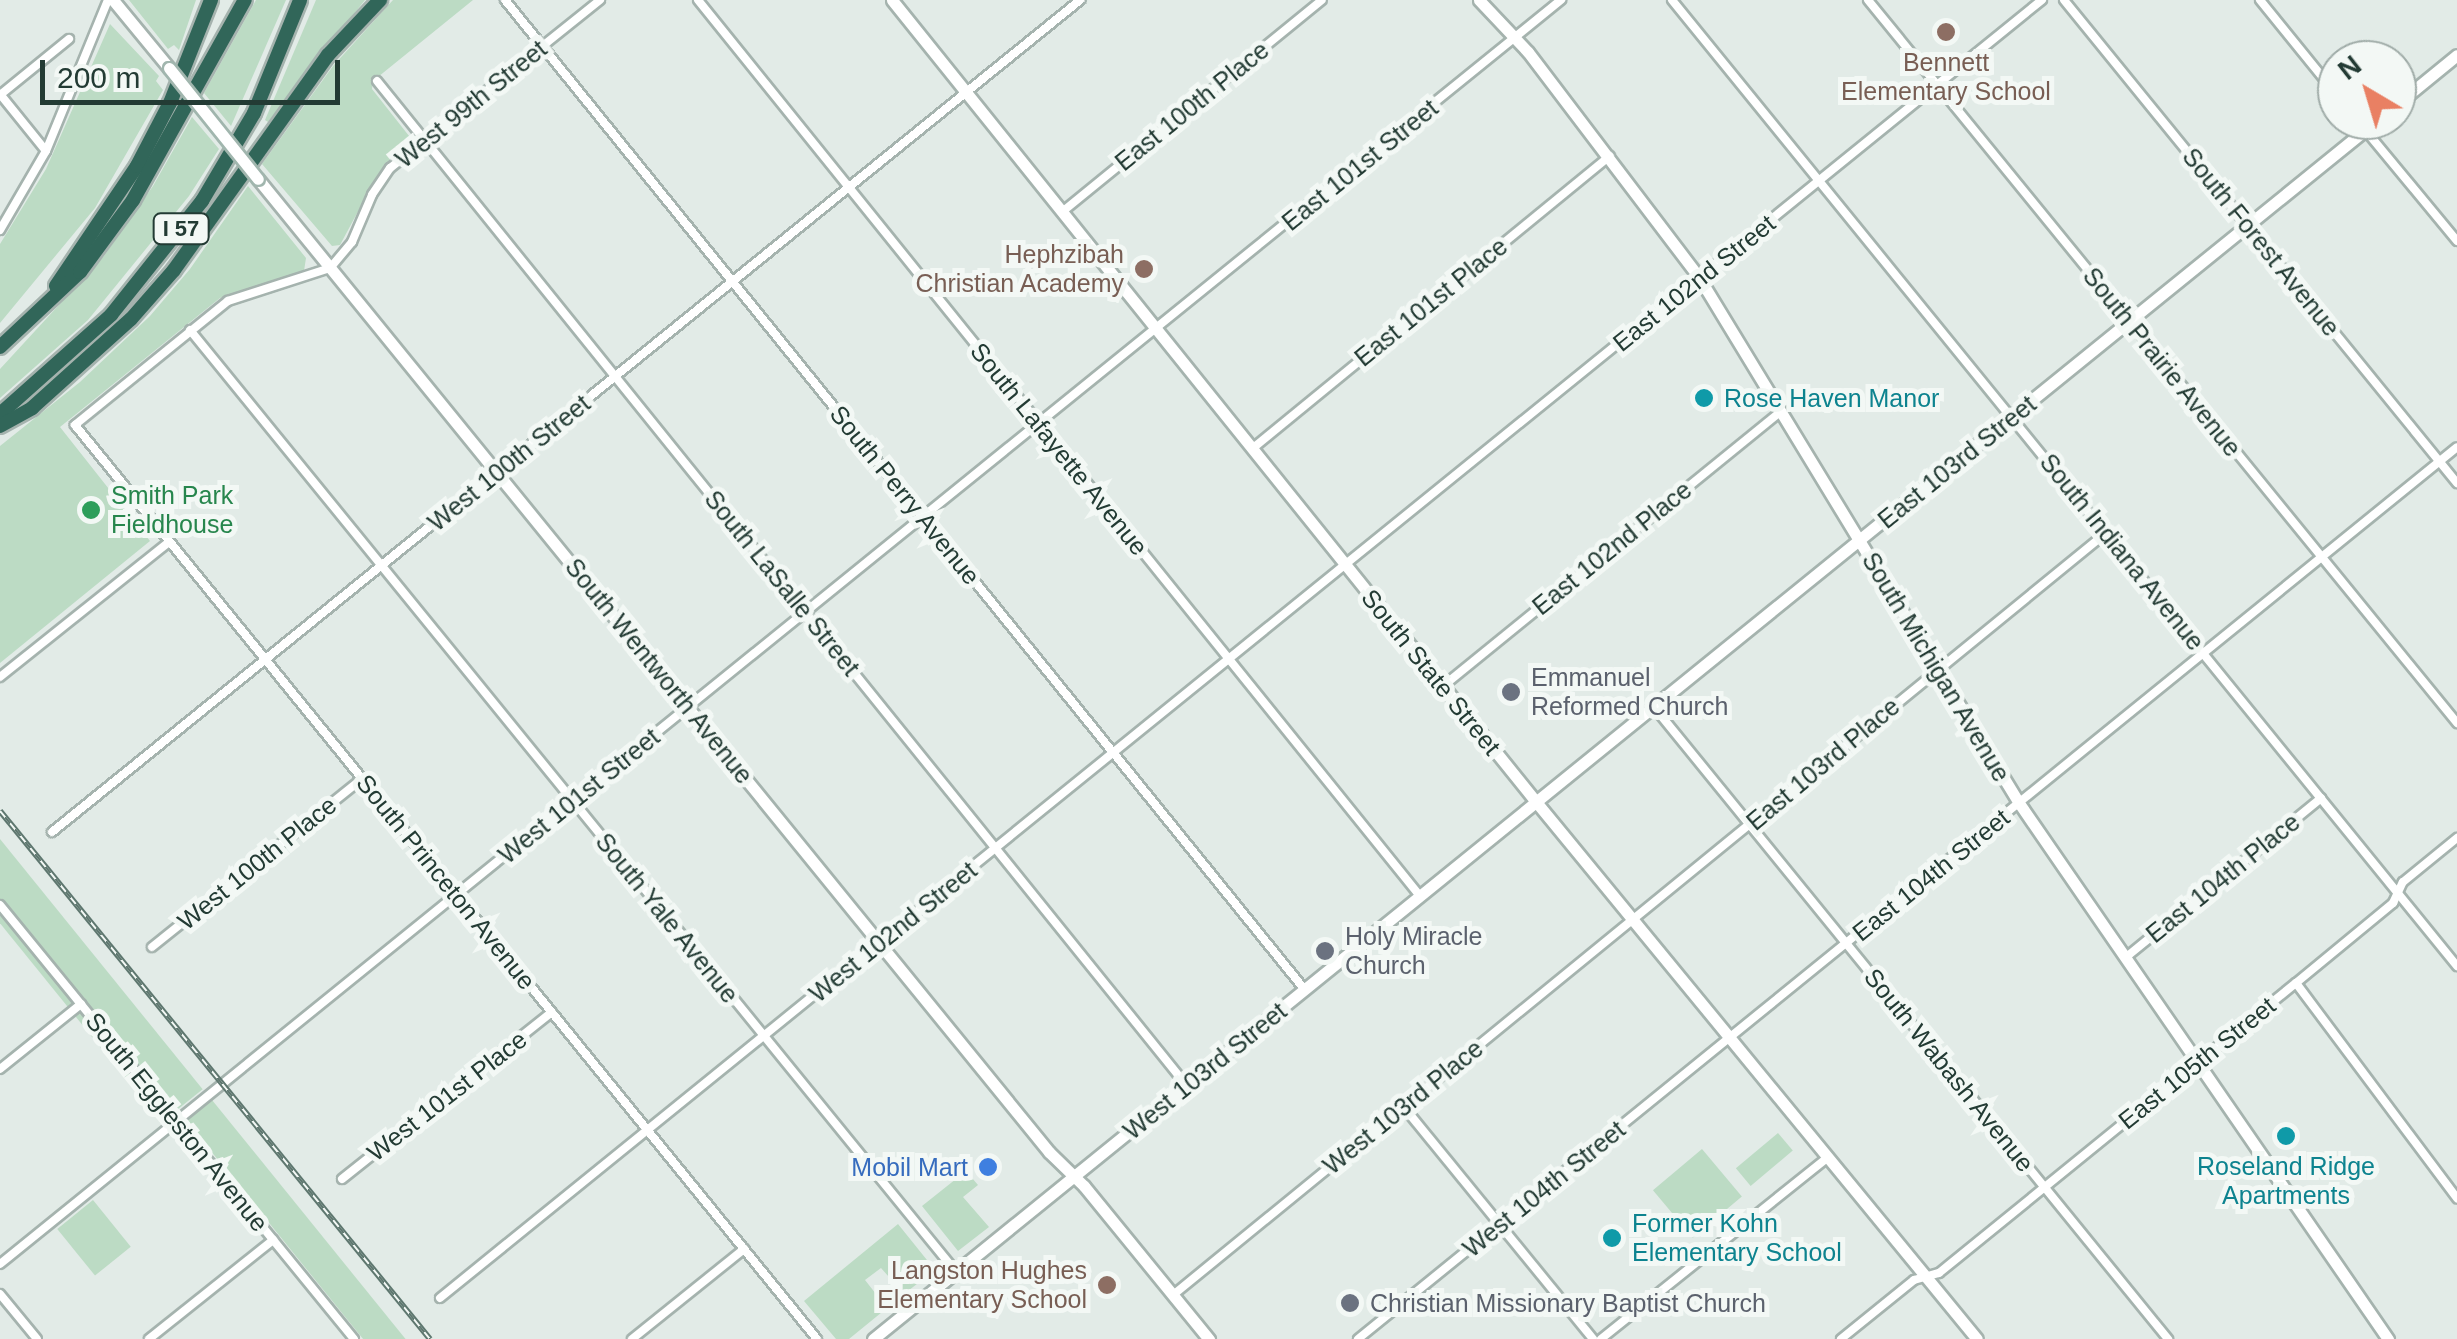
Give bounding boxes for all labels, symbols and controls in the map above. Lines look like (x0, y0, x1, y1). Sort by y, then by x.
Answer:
marker: Bennett Elementary School (1935, 21, 1957, 43)
street label: West 99th Street (389, 34, 553, 174)
street label: East 100th Place (1109, 35, 1275, 177)
scale bar (45, 40, 345, 102)
north arrow (2317, 40, 2417, 140)
place label: Bennett Elementary School (1841, 48, 2051, 107)
text: N (2332, 49, 2367, 86)
text: 200 m (57, 61, 140, 94)
street label: East 101st Street (1276, 93, 1444, 237)
street label: South Forest Avenue (2176, 141, 2346, 343)
street label: East 102nd Street (1607, 208, 1781, 358)
road number: I 57 (151, 212, 211, 246)
street label: East 101st Place (1349, 231, 1513, 373)
place label: Hephzibah Christian Academy (914, 240, 1124, 299)
marker: Hephzibah Christian Academy (1133, 258, 1155, 280)
street label: South Prairie Avenue (2076, 261, 2248, 463)
street label: South Lafayette Avenue (964, 336, 1154, 562)
place label: Rose Haven Manor (1724, 383, 1939, 413)
marker: Rose Haven Manor (1693, 387, 1715, 409)
street label: West 100th Street (422, 389, 596, 537)
street label: East 103rd Street (1872, 389, 2042, 535)
street label: South Perry Avenue (823, 399, 987, 591)
street label: South Indiana Avenue (2033, 447, 2211, 657)
street label: East 102nd Place (1526, 475, 1698, 621)
place label: Smith Park Fieldhouse (111, 481, 233, 540)
street label: South LaSalle Street (698, 484, 866, 682)
marker: Smith Park Fieldhouse (80, 499, 102, 521)
street label: South Michigan Avenue (1855, 546, 2017, 788)
street label: South Wentworth Avenue (558, 552, 760, 790)
street label: South State Street (1355, 583, 1507, 761)
place label: Emmanuel Reformed Church (1531, 663, 1728, 722)
marker: Emmanuel Reformed Church (1500, 681, 1522, 703)
street label: East 103rd Place (1740, 691, 1906, 837)
street label: West 101st Street (493, 722, 665, 870)
street label: South Princeton Avenue (350, 768, 542, 996)
street label: West 100th Place (172, 790, 342, 936)
street label: East 104th Street (1846, 803, 2016, 947)
street label: East 104th Place (2140, 807, 2306, 949)
street label: South Yale Avenue (589, 826, 745, 1010)
street label: West 102nd Street (803, 855, 983, 1009)
place label: Holy Miracle Church (1345, 922, 1483, 981)
marker: Holy Miracle Church (1314, 940, 1336, 962)
street label: South Wabash Avenue (1857, 962, 2041, 1178)
street label: East 105th Street (2112, 991, 2282, 1135)
street label: West 103rd Street (1117, 996, 1293, 1146)
street label: South Eggleston Avenue (79, 1006, 275, 1238)
street label: West 101st Place (361, 1024, 533, 1168)
street label: West 103rd Place (1317, 1033, 1489, 1181)
street label: West 104th Street (1457, 1115, 1631, 1263)
marker: Roseland Ridge Apartments (2275, 1125, 2297, 1147)
place label: Mobil Mart (851, 1152, 968, 1182)
place label: Roseland Ridge Apartments (2197, 1152, 2375, 1211)
marker: Mobil Mart (977, 1156, 999, 1178)
place label: Former Kohn Elementary School (1632, 1209, 1842, 1268)
marker: Former Kohn Elementary School (1601, 1227, 1623, 1249)
place label: Langston Hughes Elementary School (877, 1256, 1087, 1315)
marker: Langston Hughes Elementary School (1096, 1274, 1118, 1296)
place label: Christian Missionary Baptist Church (1370, 1288, 1766, 1318)
marker: Christian Missionary Baptist Church (1339, 1292, 1361, 1314)

